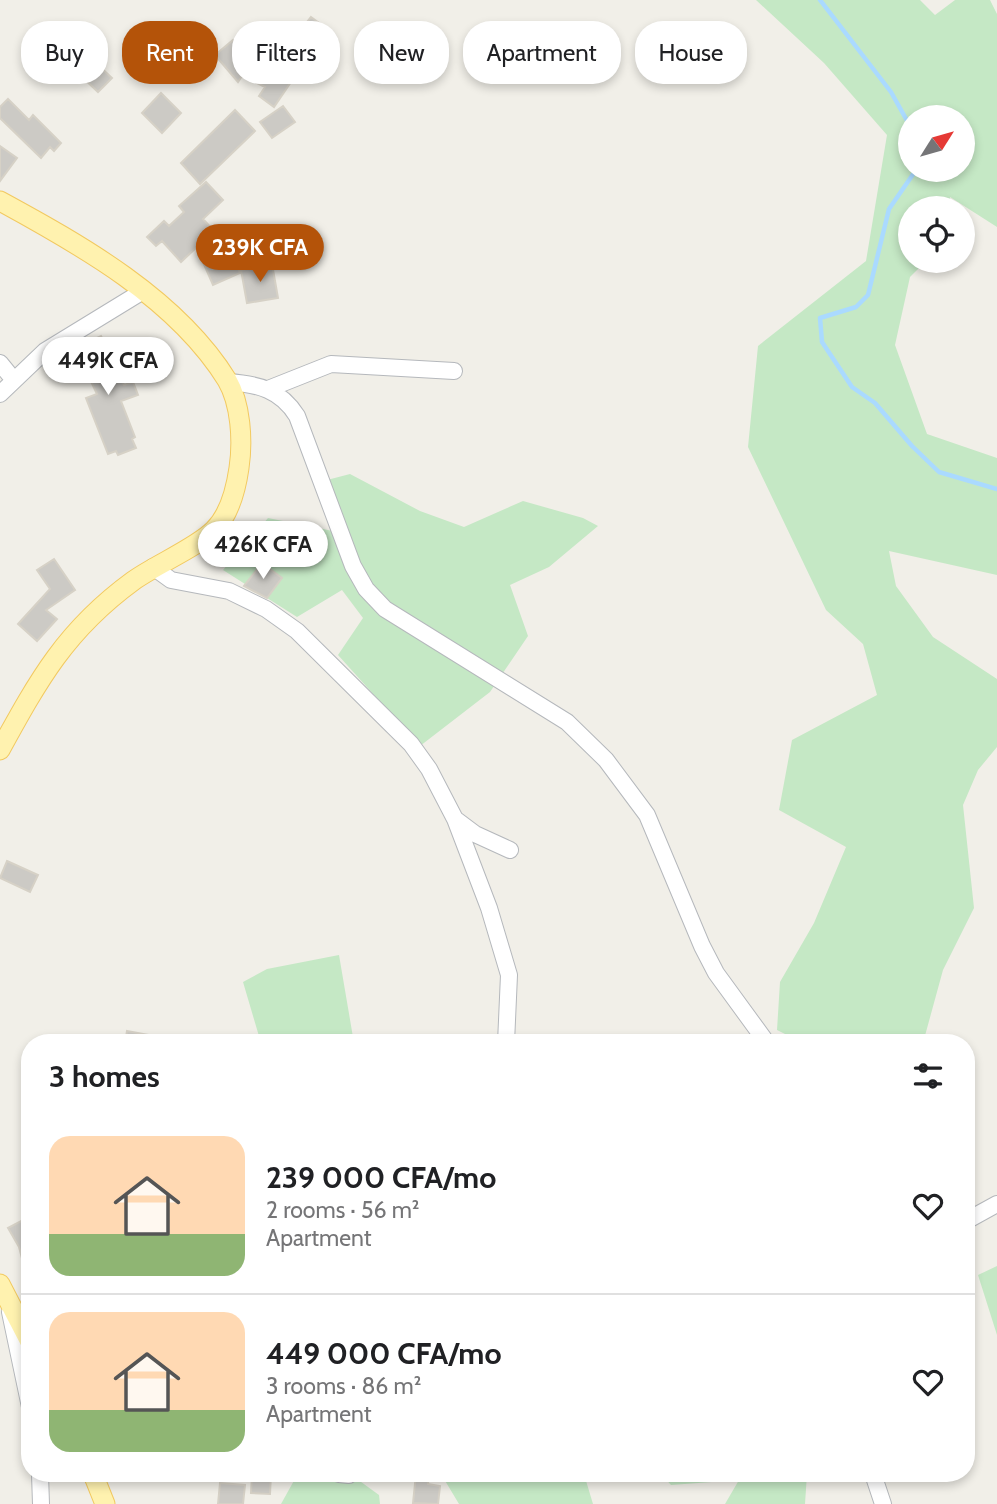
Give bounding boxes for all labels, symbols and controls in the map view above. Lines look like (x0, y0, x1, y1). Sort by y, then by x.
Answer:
chip: Buy (21, 21, 108, 84)
chip: Rent (122, 21, 218, 84)
chip: Filters (232, 21, 340, 84)
chip: New (354, 21, 449, 84)
chip: Apartment (463, 21, 621, 84)
chip: House (635, 21, 747, 84)
north arrow (898, 105, 975, 182)
map controls (898, 105, 975, 273)
button: locate (898, 196, 975, 273)
pin: 239K CFA (188, 224, 332, 284)
text: 239K CFA (212, 233, 308, 261)
pin: 449K CFA (36, 338, 180, 397)
text: 449K CFA (58, 346, 158, 374)
pin: 426K CFA (191, 522, 335, 581)
text: 426K CFA (214, 530, 312, 558)
icon: filters (909, 1057, 947, 1095)
text: 3 homes (49, 1058, 160, 1095)
text: 239 000 CFA/mo (266, 1159, 496, 1196)
icon: home (105, 1164, 189, 1248)
icon: heart (909, 1187, 947, 1225)
text: 2 rooms · 56 m² (266, 1196, 420, 1224)
text: Apartment (266, 1224, 371, 1252)
text: 449 000 CFA/mo (266, 1335, 502, 1372)
icon: home (105, 1340, 189, 1424)
icon: heart (909, 1363, 947, 1401)
text: 3 rooms · 86 m² (266, 1372, 421, 1400)
text: Apartment (266, 1400, 371, 1428)

